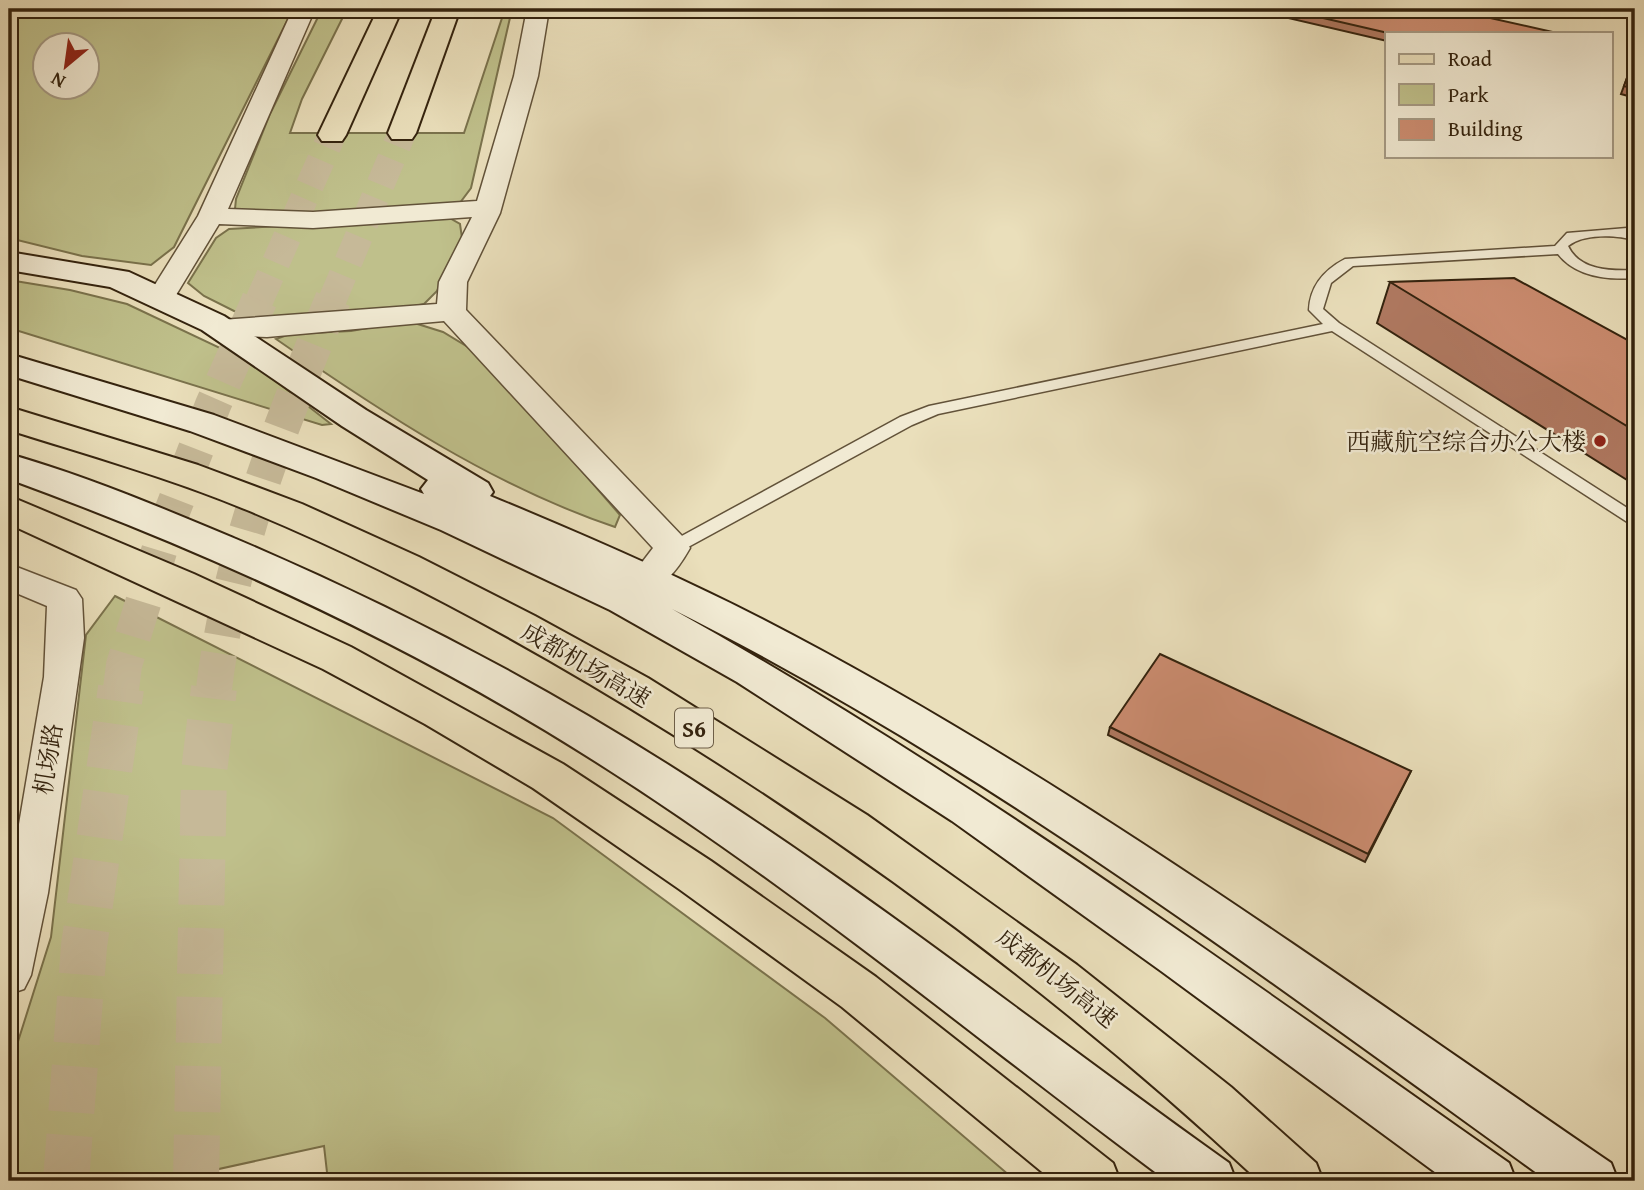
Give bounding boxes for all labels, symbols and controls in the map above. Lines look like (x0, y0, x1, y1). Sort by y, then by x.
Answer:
north arrow (32, 32, 102, 102)
legend (1385, 32, 1612, 158)
text: Road (1448, 43, 1493, 74)
text: N (45, 65, 70, 96)
text: Park (1448, 79, 1489, 110)
text: Building (1448, 113, 1523, 144)
place label: 西藏航空综合办公大楼 (1346, 424, 1586, 459)
marker: 西藏航空综合办公大楼 (1592, 433, 1608, 449)
street label: 成都机场高速 (515, 614, 657, 716)
road number: S6 (675, 708, 713, 748)
street label: 机场路 (25, 721, 71, 797)
street label: 成都机场高速 (989, 920, 1125, 1036)

